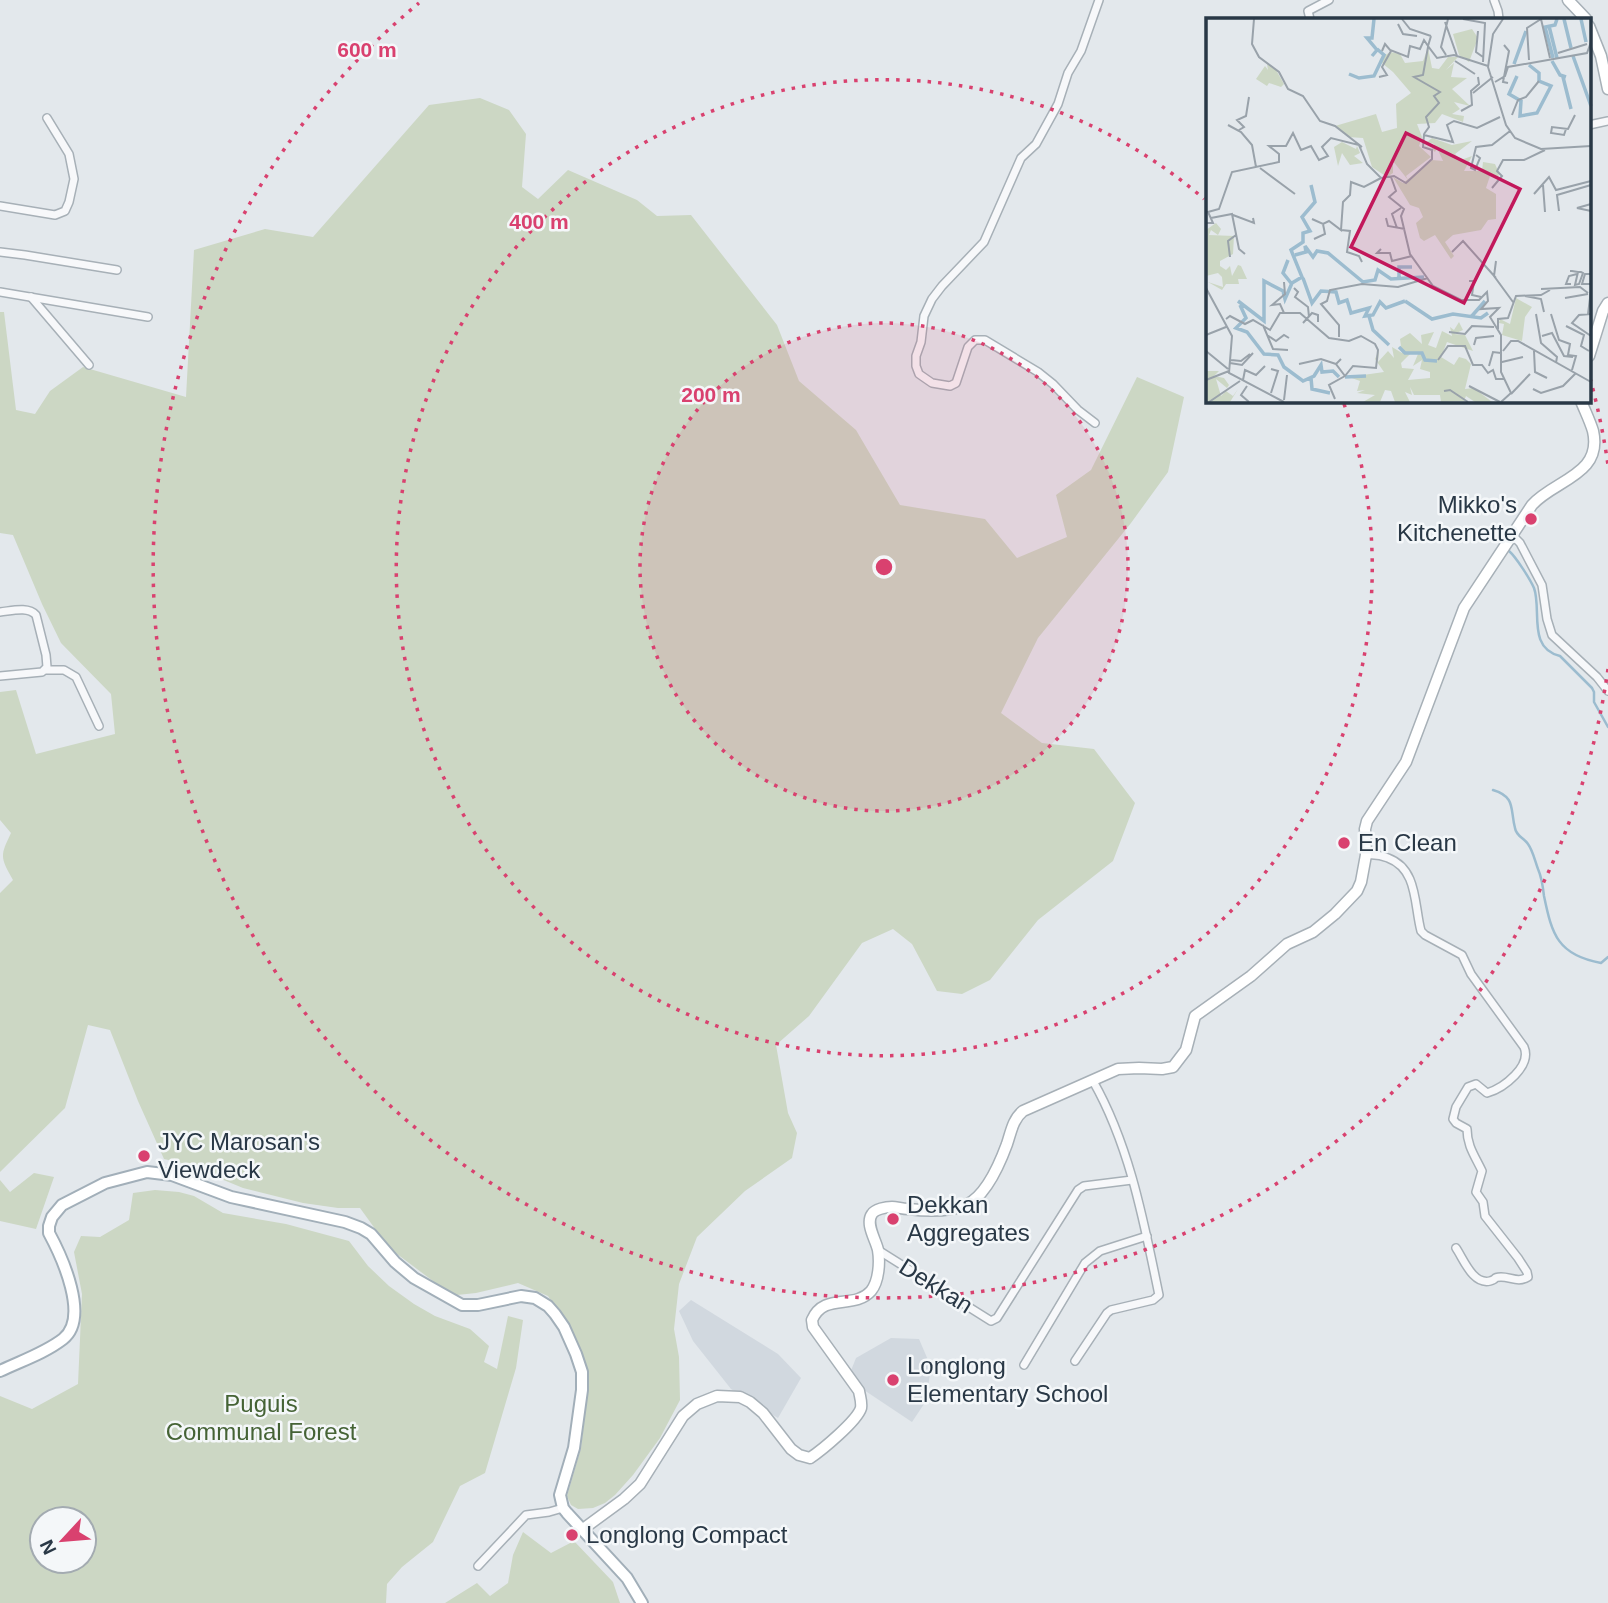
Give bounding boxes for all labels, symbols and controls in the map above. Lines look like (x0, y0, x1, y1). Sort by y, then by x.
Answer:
inset map (1206, 18, 1590, 402)
text: 600 m (337, 38, 397, 61)
text: 400 m (509, 210, 569, 233)
text: 200 m (681, 383, 741, 406)
place label: Mikko's Kitchenette (1397, 491, 1517, 546)
marker: Mikko's Kitchenette (1523, 511, 1539, 527)
centre of rings (872, 555, 896, 579)
place label: En Clean (1358, 829, 1457, 856)
marker: En Clean (1336, 835, 1352, 851)
place label: JYC Marosan's Viewdeck (158, 1128, 320, 1183)
marker: JYC Marosan's Viewdeck (136, 1148, 152, 1164)
place label: Dekkan Aggregates (907, 1191, 1030, 1246)
marker: Dekkan Aggregates (885, 1211, 901, 1227)
street label: Dekkan (895, 1253, 978, 1319)
place label: Longlong Elementary School (907, 1352, 1108, 1407)
marker: Longlong Elementary School (885, 1372, 901, 1388)
park label: Puguis Communal Forest (166, 1390, 357, 1445)
north arrow (28, 1505, 98, 1575)
place label: Longlong Compact (586, 1521, 788, 1548)
marker: Longlong Compact (564, 1527, 580, 1543)
text: N (36, 1536, 61, 1558)

